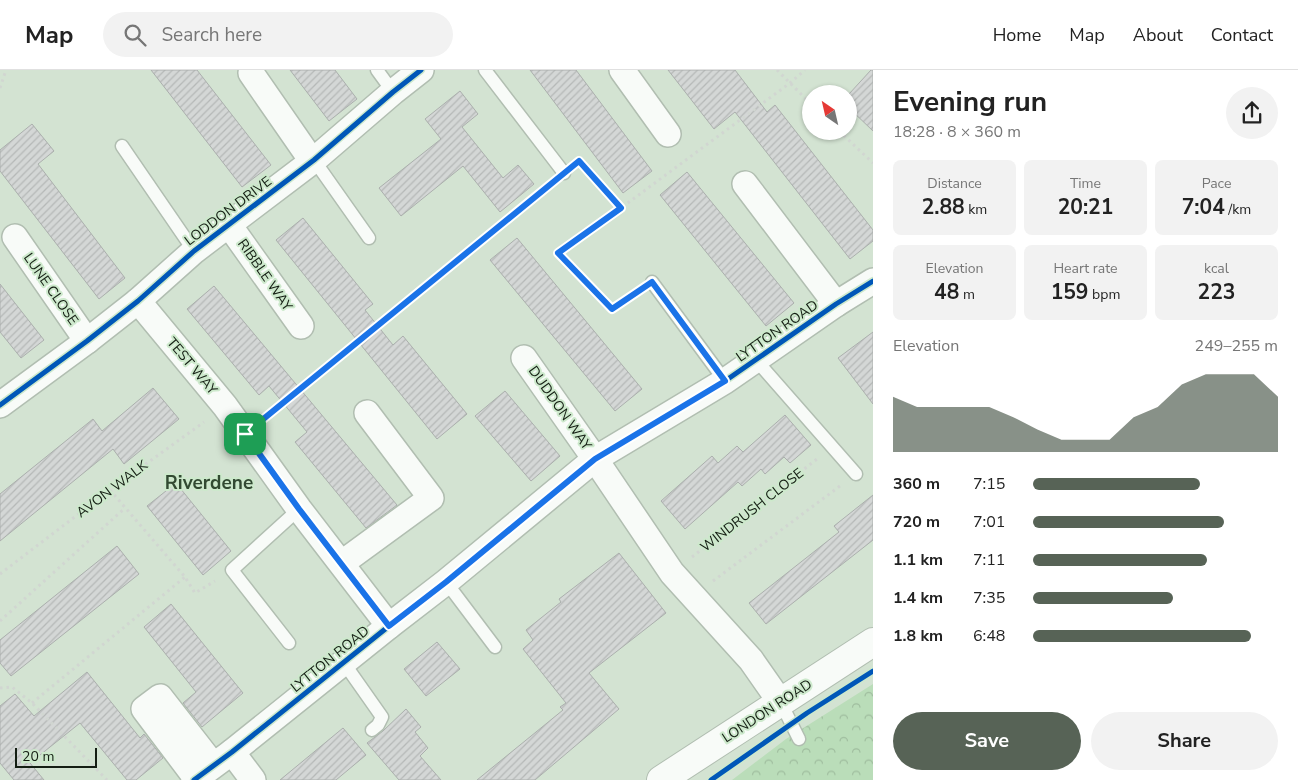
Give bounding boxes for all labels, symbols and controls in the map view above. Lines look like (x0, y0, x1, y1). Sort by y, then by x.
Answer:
search box (103, 12, 453, 57)
text: Map (25, 19, 73, 51)
icon: search (121, 21, 149, 49)
text: Search here (161, 22, 262, 48)
text: Home (993, 23, 1041, 47)
text: Map (1069, 23, 1105, 47)
text: About (1133, 23, 1183, 47)
text: Contact (1211, 23, 1273, 47)
text: Evening run (893, 83, 1047, 121)
north arrow (802, 85, 858, 140)
map controls (802, 85, 857, 140)
button: share (1226, 87, 1278, 139)
text: 18:28 · 8 × 360 m (893, 121, 1021, 143)
street label: LODDON DRIVE (181, 172, 275, 250)
text: Distance (927, 174, 982, 193)
text: Time (1070, 174, 1101, 193)
text: Pace (1202, 174, 1231, 193)
text: 2.88 (922, 193, 965, 221)
text: 20:21 (1058, 193, 1113, 221)
text: 7:04 (1182, 193, 1225, 221)
text: km (965, 200, 987, 219)
text: /km (1225, 200, 1251, 219)
street label: RIBBLE WAY (233, 235, 297, 315)
street label: LUNE CLOSE (19, 249, 83, 329)
text: Elevation (926, 259, 983, 278)
text: Heart rate (1053, 259, 1118, 278)
text: kcal (1204, 259, 1229, 278)
text: 48 (934, 278, 959, 306)
text: 159 (1051, 278, 1088, 306)
text: 223 (1198, 278, 1235, 306)
text: m (959, 285, 975, 304)
text: bpm (1088, 285, 1120, 304)
street label: LYTTON ROAD (732, 296, 822, 366)
street label: TEST WAY (162, 333, 222, 399)
text: Elevation (893, 335, 959, 357)
text: 249–255 m (1195, 335, 1278, 357)
street label: DUDDON WAY (524, 362, 596, 454)
pin (224, 413, 266, 455)
icon: arrive (231, 420, 259, 448)
street label: AVON WALK (72, 456, 152, 522)
street label: WINDRUSH CLOSE (696, 464, 808, 556)
district label: Riverdene (165, 470, 253, 496)
text: 360 m (893, 473, 940, 495)
text: 7:15 (973, 473, 1005, 495)
text: 720 m (893, 511, 940, 533)
text: 7:01 (973, 511, 1005, 533)
text: 1.1 km (893, 549, 943, 571)
text: 7:11 (973, 549, 1005, 571)
text: 1.4 km (893, 587, 943, 609)
text: 7:35 (973, 587, 1005, 609)
street label: LYTTON ROAD (287, 621, 373, 697)
text: 1.8 km (893, 625, 943, 647)
text: 6:48 (973, 625, 1005, 647)
street label: LONDON ROAD (718, 675, 816, 747)
button: Save (893, 712, 1081, 770)
button: Share (1091, 712, 1278, 770)
scale bar (15, 745, 98, 768)
text: 20 m (22, 747, 54, 766)

